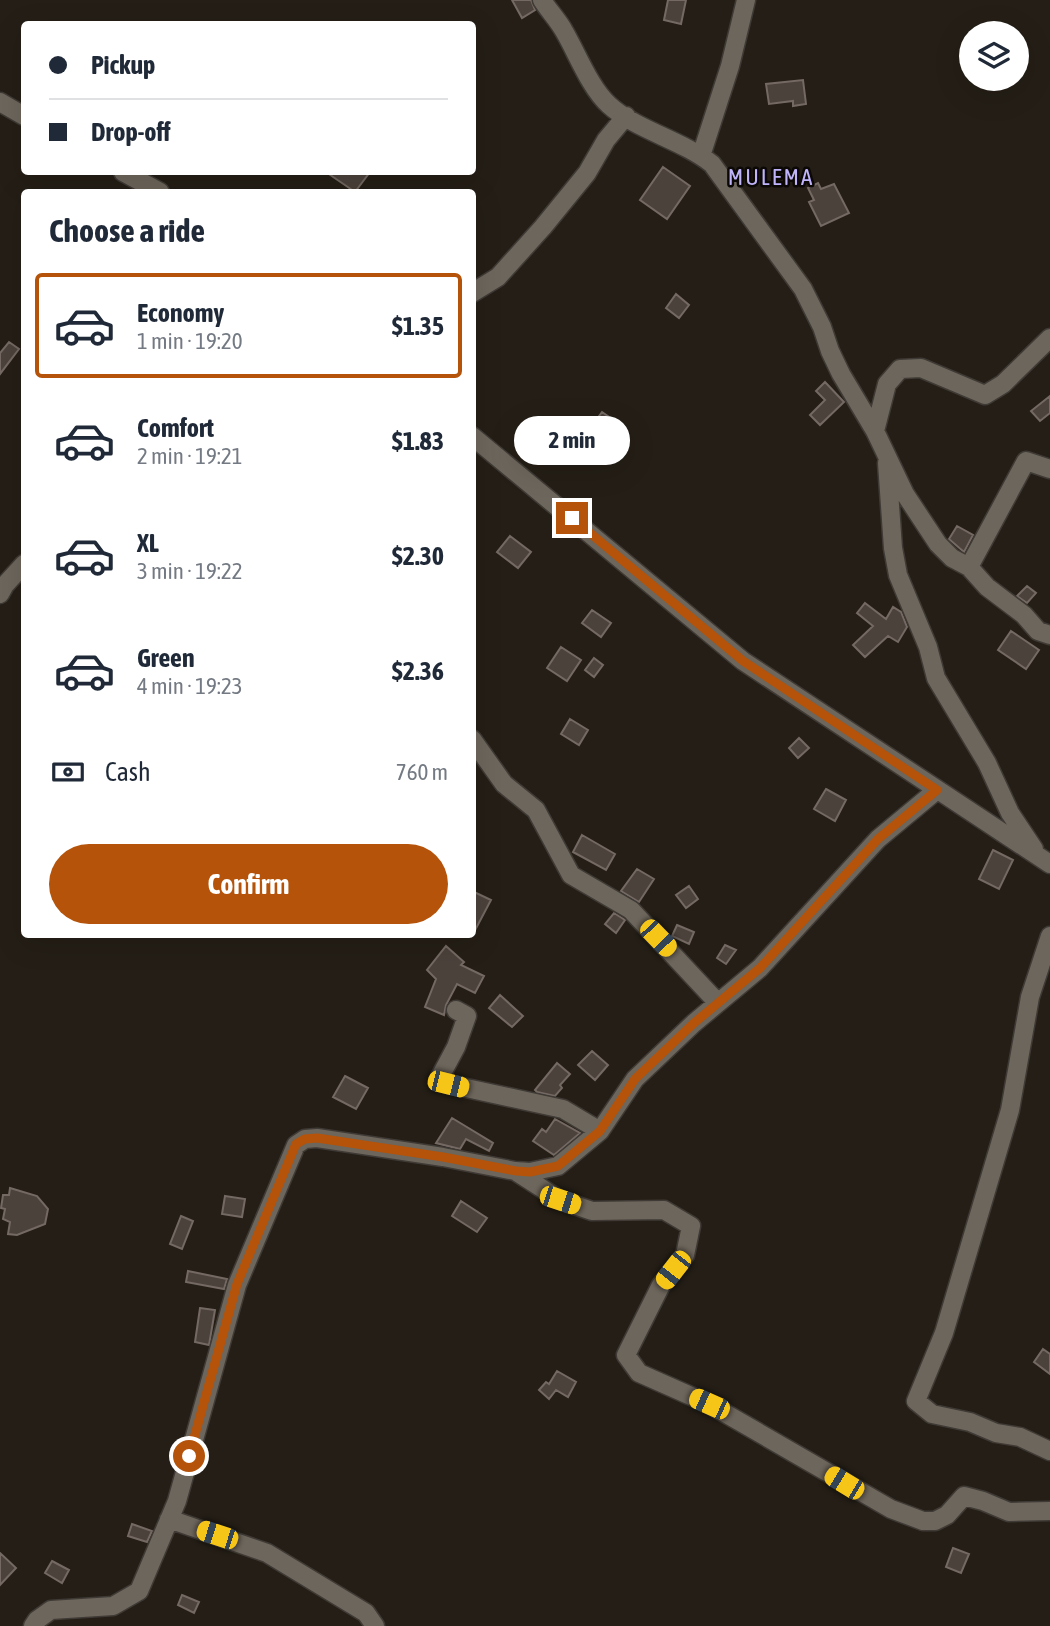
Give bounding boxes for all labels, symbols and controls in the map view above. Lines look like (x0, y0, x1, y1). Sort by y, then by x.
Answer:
map controls (959, 21, 1029, 91)
button: layers (959, 21, 1029, 91)
text: Pickup (91, 50, 155, 80)
text: Drop-off (91, 117, 171, 147)
district label: MULEMA (728, 164, 814, 190)
text: Choose a ride (49, 212, 205, 249)
icon: car (53, 294, 116, 357)
text: Economy (137, 298, 224, 328)
text: $1.35 (392, 311, 444, 341)
text: 1 min · 19:20 (137, 328, 243, 354)
icon: car (53, 409, 116, 472)
text: Comfort (137, 413, 214, 443)
callout: 2 min (514, 416, 630, 466)
text: $1.83 (392, 426, 444, 456)
text: 2 min (549, 427, 595, 453)
text: 2 min · 19:21 (137, 443, 243, 469)
route end (556, 502, 588, 534)
icon: car (53, 524, 116, 587)
text: XL (137, 528, 159, 558)
text: $2.30 (392, 541, 444, 571)
text: 3 min · 19:22 (137, 558, 243, 584)
icon: car (53, 639, 116, 702)
text: Green (137, 643, 195, 673)
text: $2.36 (392, 656, 444, 686)
text: 4 min · 19:23 (137, 673, 243, 699)
icon: cash (49, 753, 87, 791)
text: Cash (105, 757, 151, 787)
text: 760 m (396, 759, 448, 785)
button: Confirm (49, 844, 448, 924)
car (636, 916, 681, 960)
car (426, 1069, 471, 1099)
car (537, 1184, 584, 1216)
car (652, 1247, 695, 1293)
car (686, 1386, 733, 1422)
route start (173, 1440, 205, 1472)
car (821, 1463, 868, 1503)
car (194, 1519, 241, 1551)

